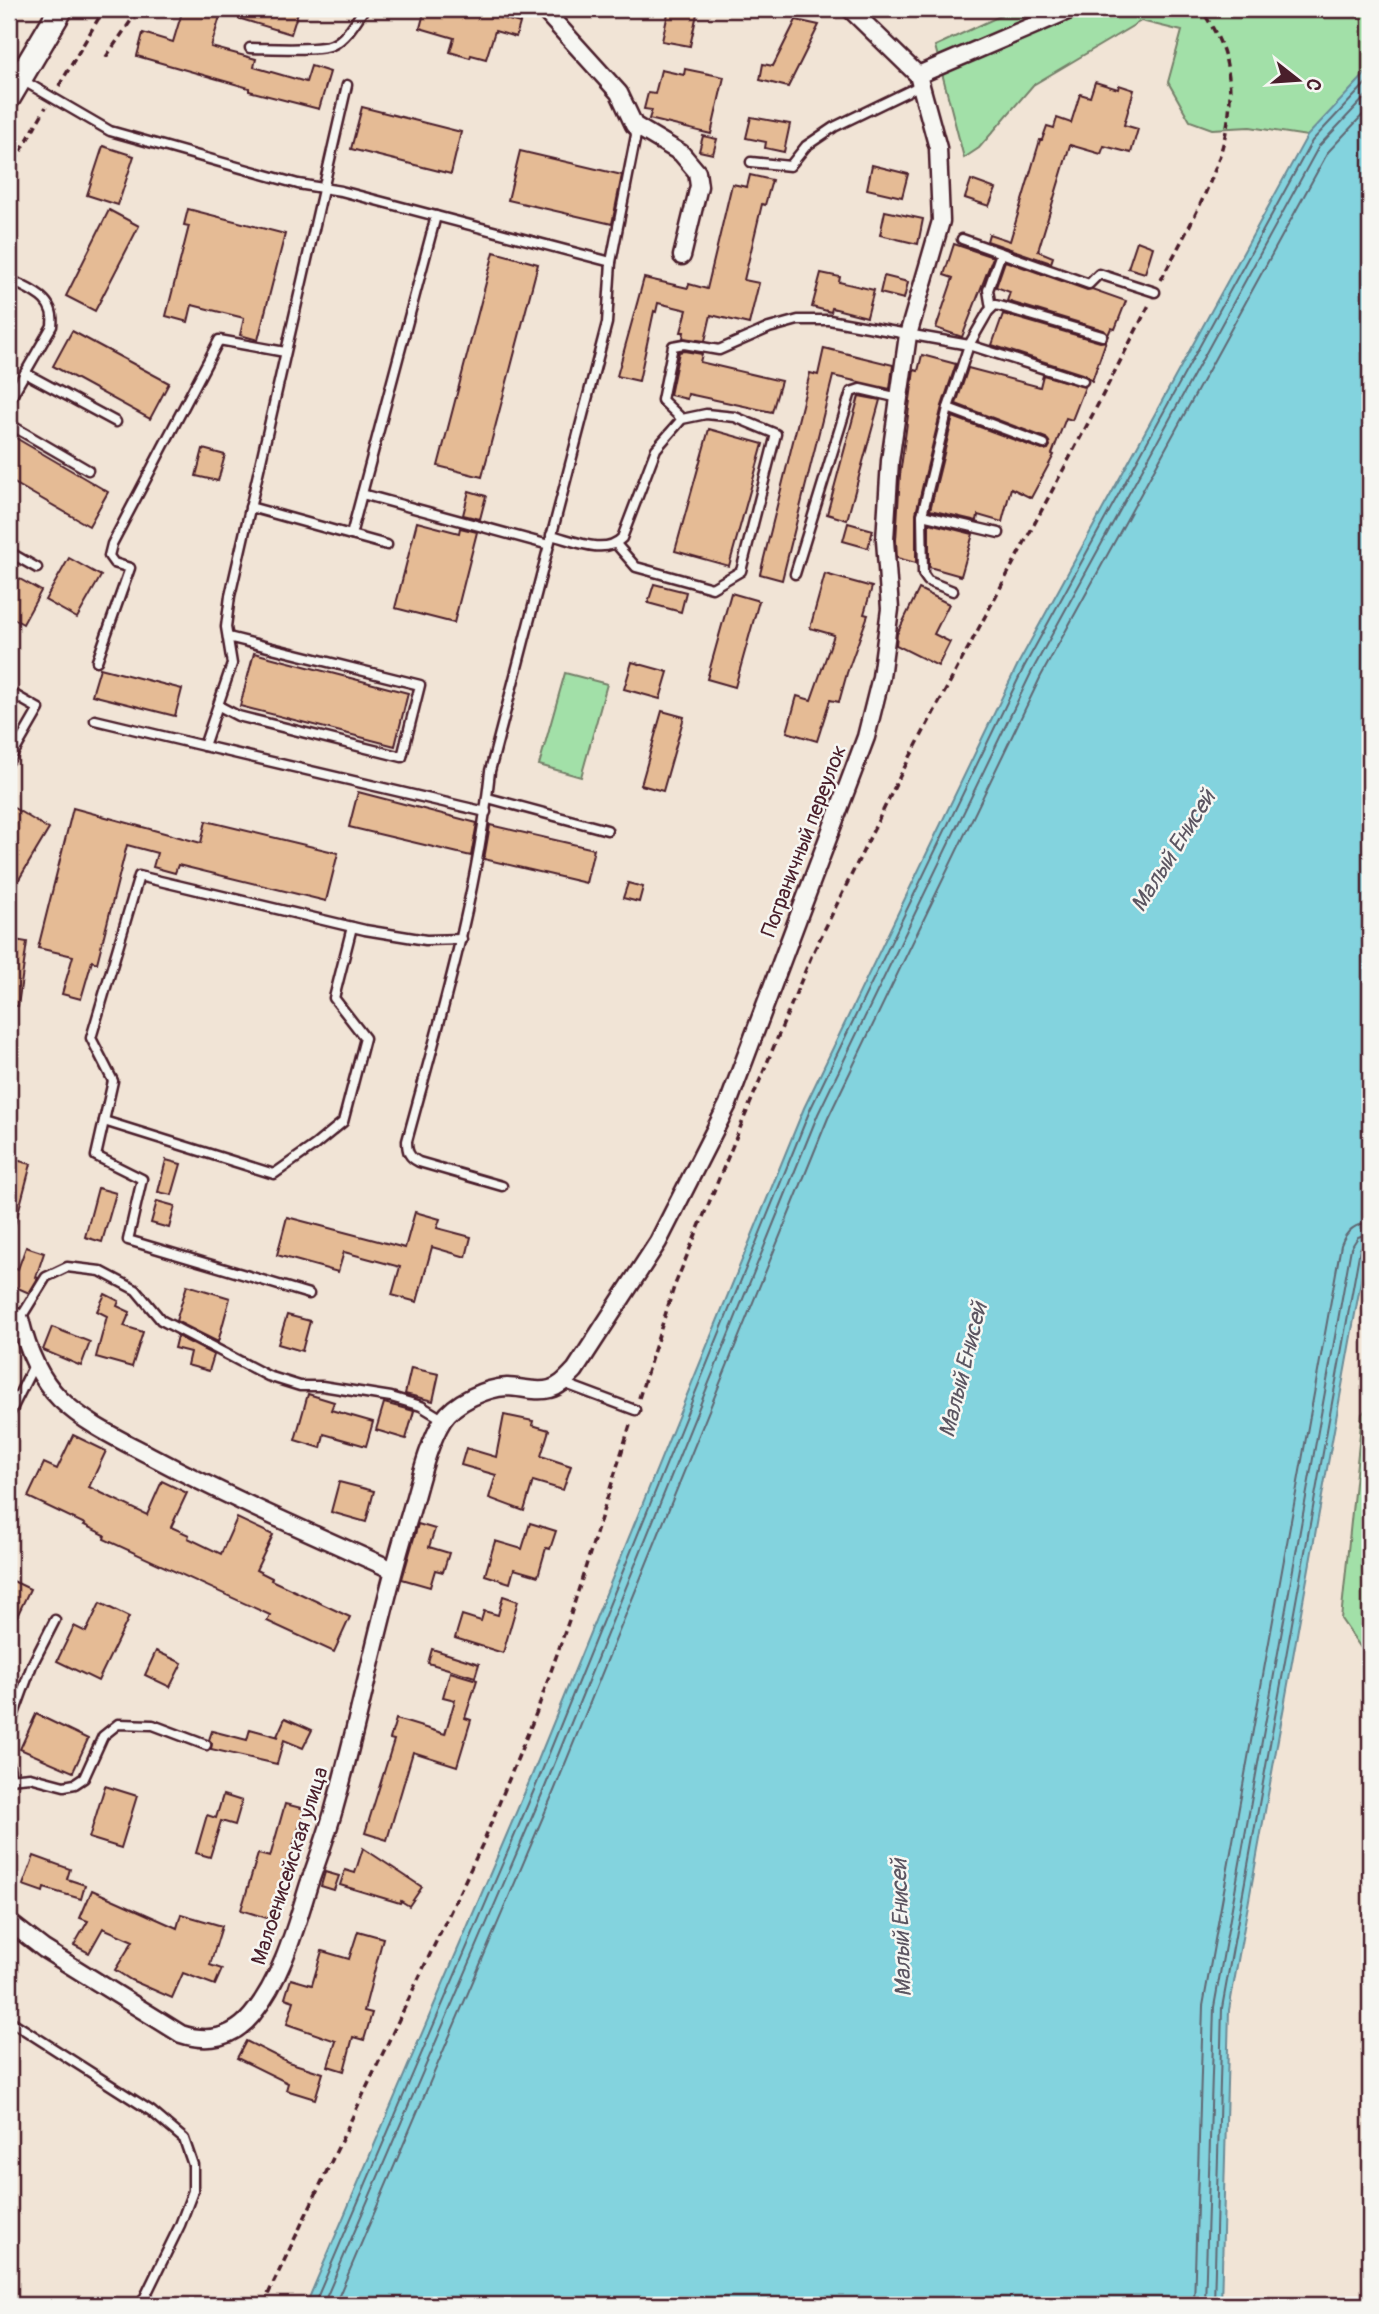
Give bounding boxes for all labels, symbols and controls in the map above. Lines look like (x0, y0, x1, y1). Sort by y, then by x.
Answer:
north arrow (1264, 46, 1334, 116)
text: С (1300, 76, 1326, 94)
street label: Пограничный переулок (755, 741, 853, 941)
water label: Малый Енисей (1124, 783, 1223, 917)
water label: Малый Енисей (932, 1298, 994, 1440)
street label: Малоенисейская улица (245, 1764, 335, 1968)
water label: Малый Енисей (884, 1857, 918, 1997)

